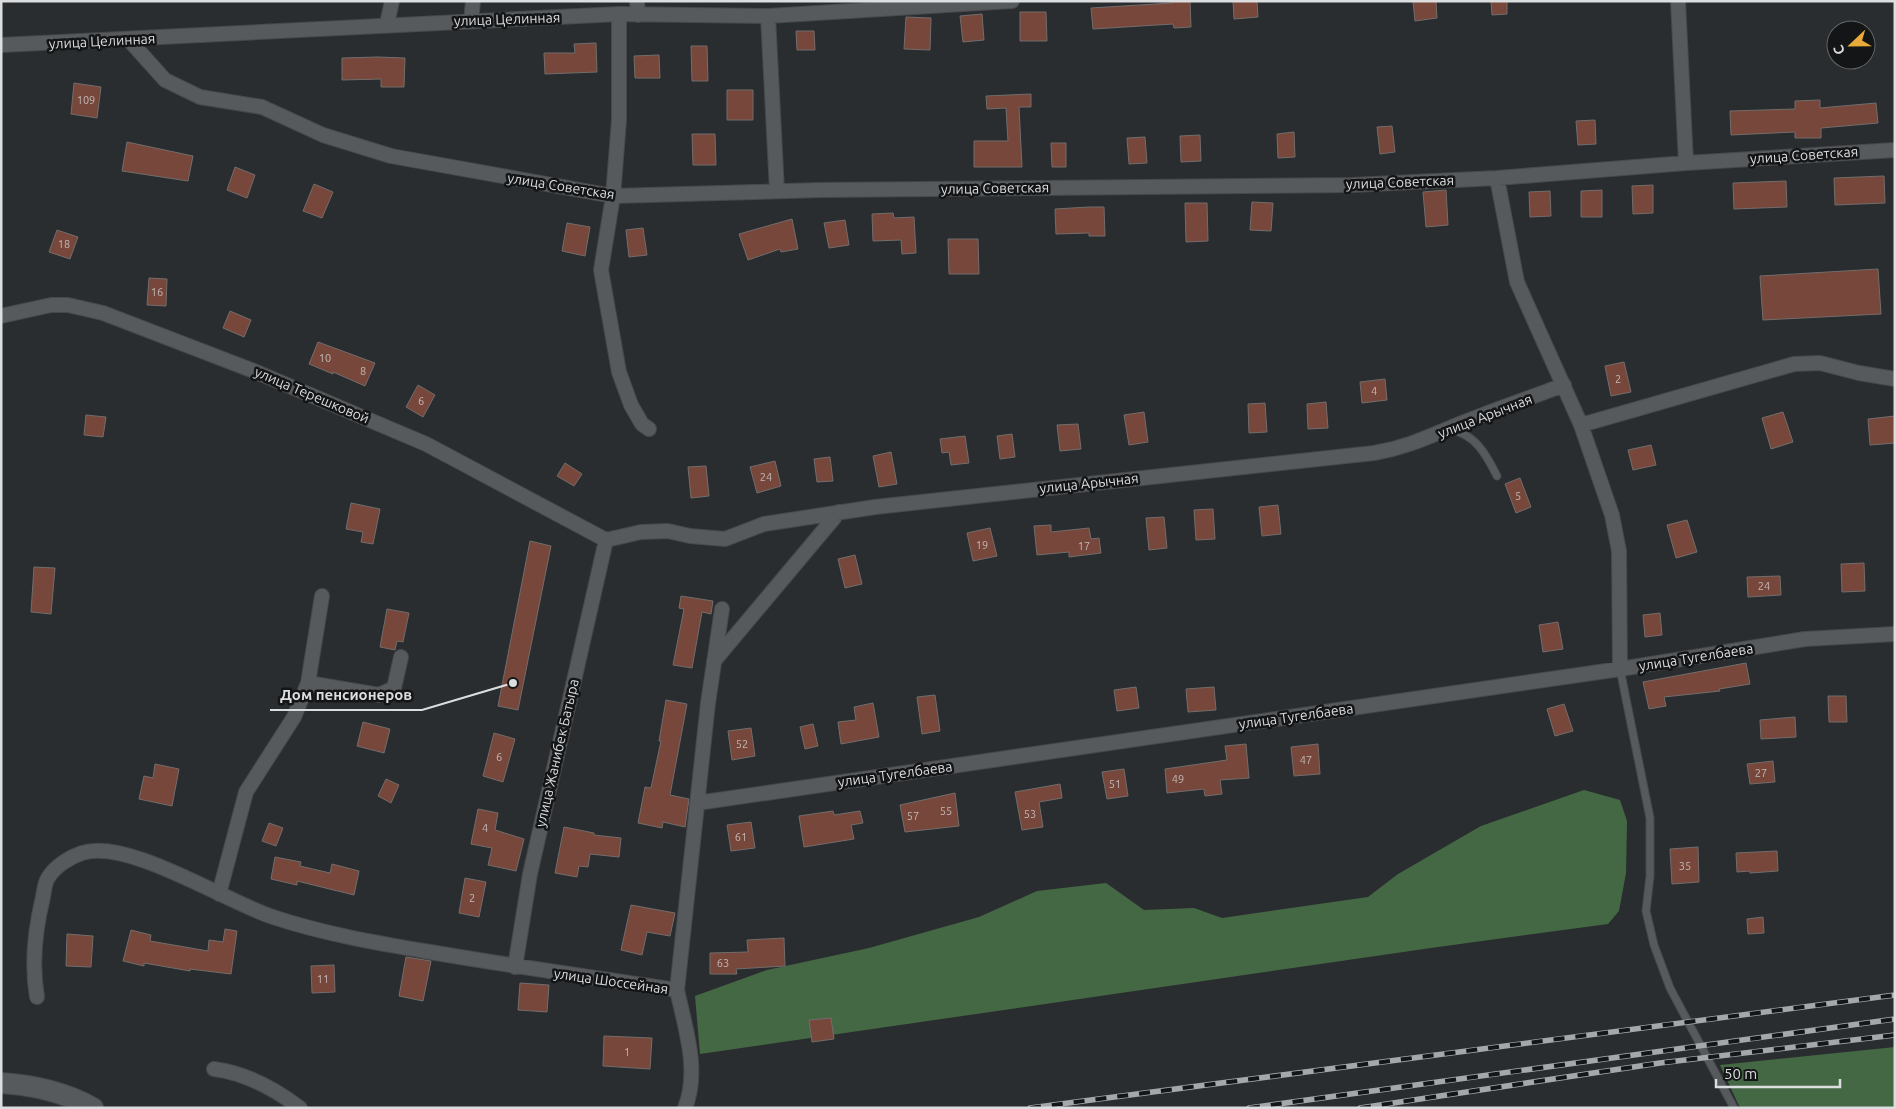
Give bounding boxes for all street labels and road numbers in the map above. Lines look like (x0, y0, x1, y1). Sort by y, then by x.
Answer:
street label: улица Целинная (453, 9, 561, 29)
street label: улица Целинная (48, 30, 156, 52)
street label: улица Советская (1749, 143, 1859, 167)
street label: улица Советская (506, 170, 616, 202)
street label: улица Советская (1346, 172, 1454, 192)
street label: улица Советская (941, 179, 1049, 197)
street label: улица Терешковой (252, 364, 372, 426)
street label: улица Арычная (1436, 391, 1534, 441)
street label: улица Арычная (1039, 470, 1139, 496)
street label: улица Тугелбаева (1638, 640, 1754, 674)
street label: улица Жанибек Батыра (532, 677, 582, 829)
street label: улица Тугелбаева (1238, 700, 1354, 732)
street label: улица Тугелбаева (837, 758, 953, 790)
street label: улица Шоссейная (553, 965, 669, 997)

